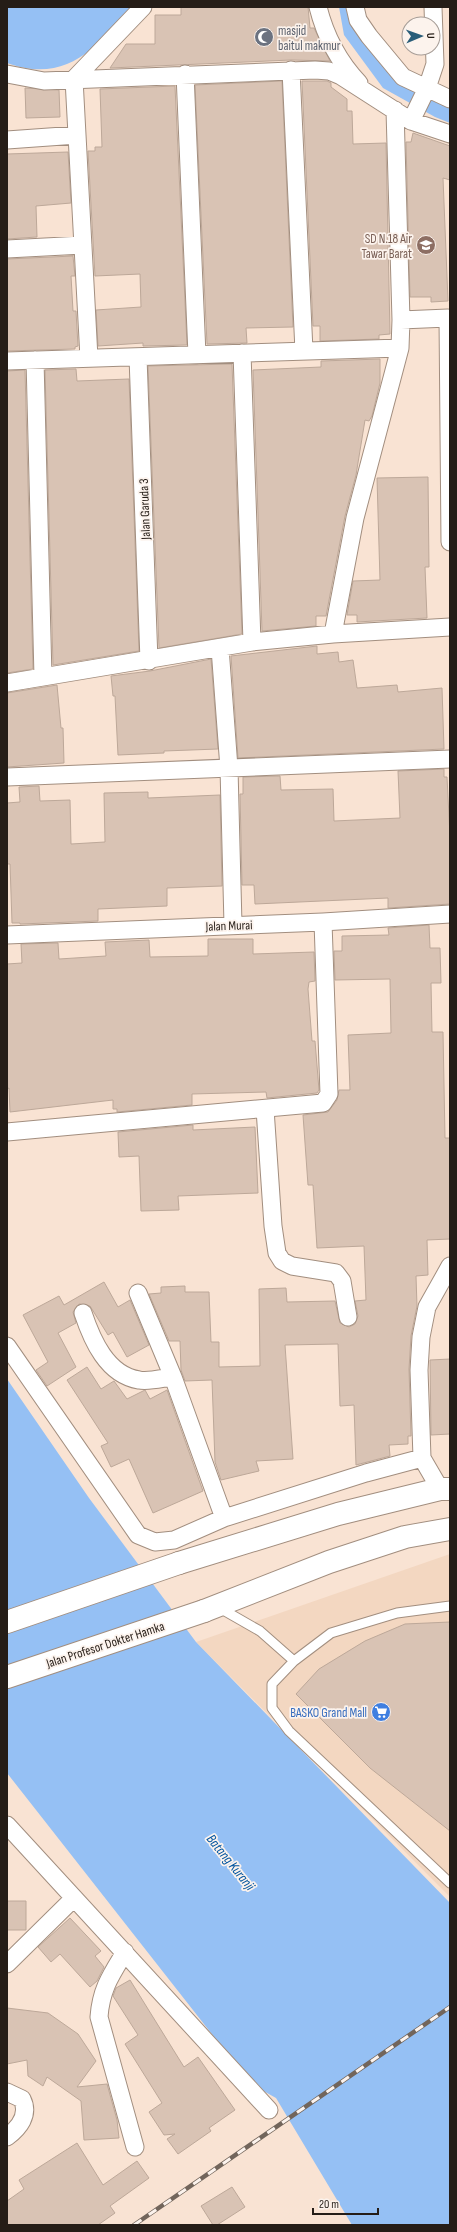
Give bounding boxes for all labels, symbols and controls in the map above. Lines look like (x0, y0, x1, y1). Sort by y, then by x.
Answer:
north arrow (401, 16, 441, 56)
place label: masjid baitul makmur (278, 23, 341, 54)
mosque icon: masjid baitul makmur (253, 26, 275, 48)
text: U (424, 33, 437, 39)
place label: SD N.18 Air Tawar Barat (361, 231, 412, 262)
school or university icon: SD N.18 Air Tawar Barat (415, 234, 437, 256)
street label: Jalan Garuda 3 (136, 478, 154, 541)
street label: Jalan Murai (204, 917, 253, 935)
street label: Jalan Profesor Dokter Hamka (43, 1618, 166, 1672)
supermarket icon: BASKO Grand Mall (370, 1701, 392, 1723)
place label: BASKO Grand Mall (290, 1705, 367, 1721)
water label: Batang Kuranji (203, 1831, 259, 1894)
scale bar (313, 2190, 378, 2216)
text: 20 m (319, 2197, 339, 2212)

